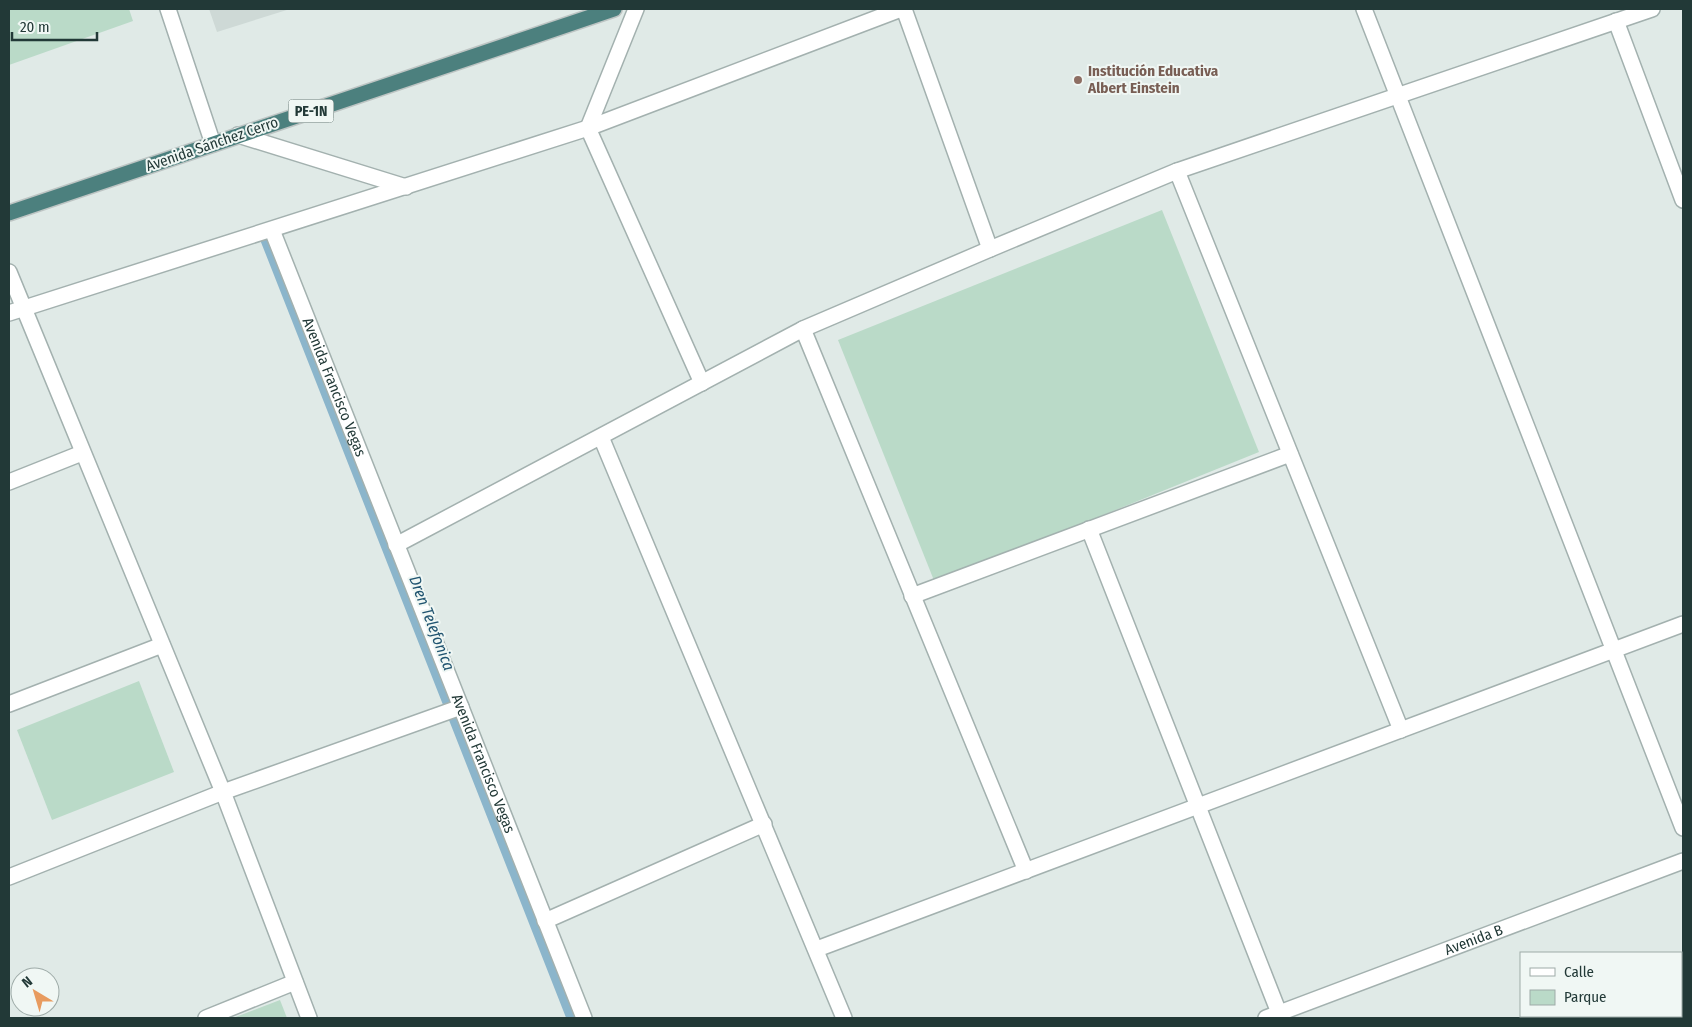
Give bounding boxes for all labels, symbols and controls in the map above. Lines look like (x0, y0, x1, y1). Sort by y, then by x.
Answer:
scale bar (12, 10, 98, 42)
text: 20 m (20, 18, 50, 36)
place label: Institución Educativa Albert Einstein (1087, 62, 1219, 97)
marker: Institución Educativa Albert Einstein (1072, 74, 1084, 86)
road number: PE-1N (288, 100, 334, 122)
street label: Avenida Sánchez Cerro (143, 113, 281, 175)
street label: Avenida Francisco Vegas (299, 315, 370, 459)
water label: Dren Telefonica (405, 573, 459, 673)
street label: Avenida Francisco Vegas (448, 692, 519, 836)
street label: Avenida B (1442, 921, 1505, 959)
legend (1520, 952, 1682, 1017)
text: Calle (1564, 963, 1594, 981)
north arrow (10, 967, 60, 1017)
text: N (19, 973, 36, 991)
text: Parque (1564, 988, 1607, 1006)

